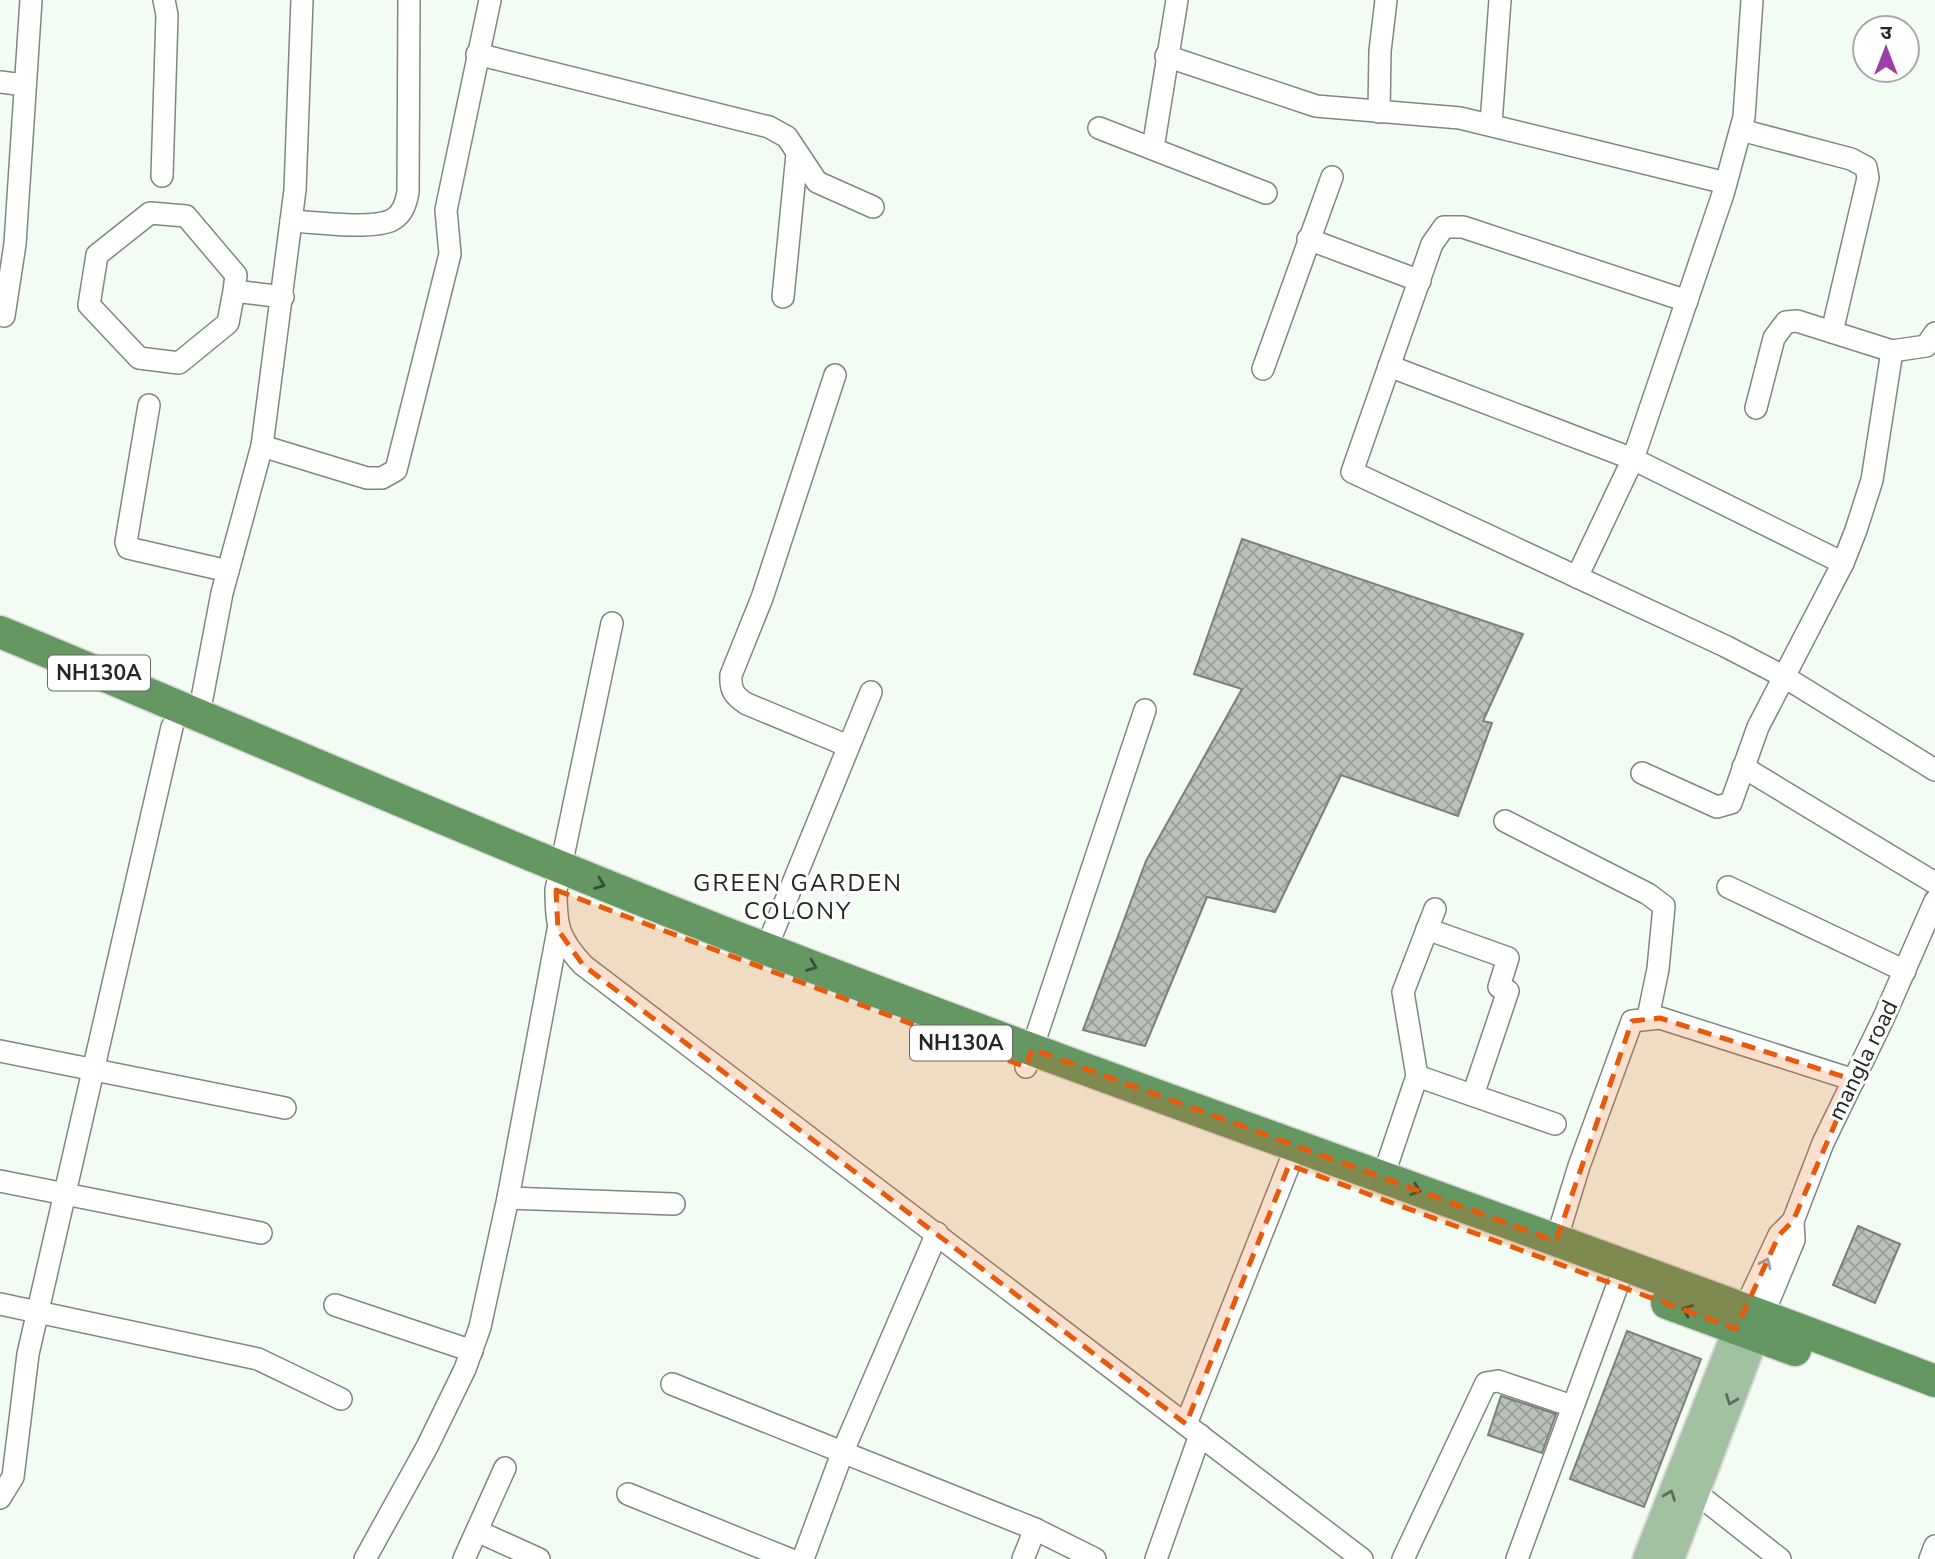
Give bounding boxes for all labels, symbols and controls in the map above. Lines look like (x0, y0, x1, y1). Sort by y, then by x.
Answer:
north arrow (1851, 14, 1921, 84)
text: उ (1880, 20, 1892, 46)
road number: NH130A (48, 656, 150, 690)
district label: GREEN GARDEN COLONY (693, 867, 903, 927)
one-way arrow (594, 876, 606, 890)
one-way arrow (806, 958, 818, 972)
street label: mangla road (1821, 995, 1905, 1125)
road number: NH130A (910, 1026, 1012, 1060)
one-way arrow (1410, 1181, 1422, 1195)
one-way arrow (1758, 1257, 1772, 1270)
one-way arrow (1681, 1305, 1693, 1319)
one-way arrow (1726, 1393, 1740, 1405)
one-way arrow (1662, 1490, 1676, 1502)

